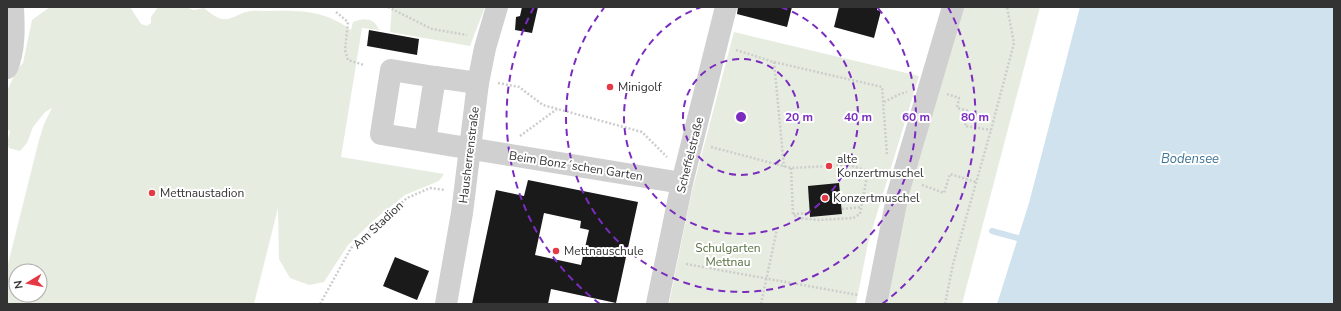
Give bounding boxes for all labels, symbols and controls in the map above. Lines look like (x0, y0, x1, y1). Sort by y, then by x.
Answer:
place label: Minigolf (618, 79, 663, 95)
marker: Minigolf (605, 82, 615, 92)
street label: Hausherrenstraße (455, 106, 483, 204)
text: 20 m (785, 109, 813, 125)
text: 40 m (844, 109, 872, 125)
text: 60 m (902, 109, 930, 125)
text: 80 m (961, 109, 989, 125)
centre of rings (734, 110, 748, 124)
street label: Scheffelstraße (673, 115, 707, 195)
street label: Beim Bonz´schen Garten (508, 148, 644, 184)
water label: Bodensee (1161, 150, 1219, 168)
place label: alte Konzertmuschel (837, 151, 924, 181)
marker: alte Konzertmuschel (824, 161, 834, 171)
place label: Mettnaustadion (160, 185, 244, 201)
marker: Mettnaustadion (147, 188, 157, 198)
place label: Konzertmuschel (833, 190, 920, 206)
marker: Konzertmuschel (820, 193, 830, 203)
street label: Am Stadion (349, 198, 407, 252)
park label: Schulgarten Mettnau (695, 240, 761, 270)
place label: Mettnauschule (564, 243, 644, 259)
marker: Mettnauschule (551, 246, 561, 256)
north arrow (8, 263, 48, 303)
text: N (11, 279, 27, 290)

